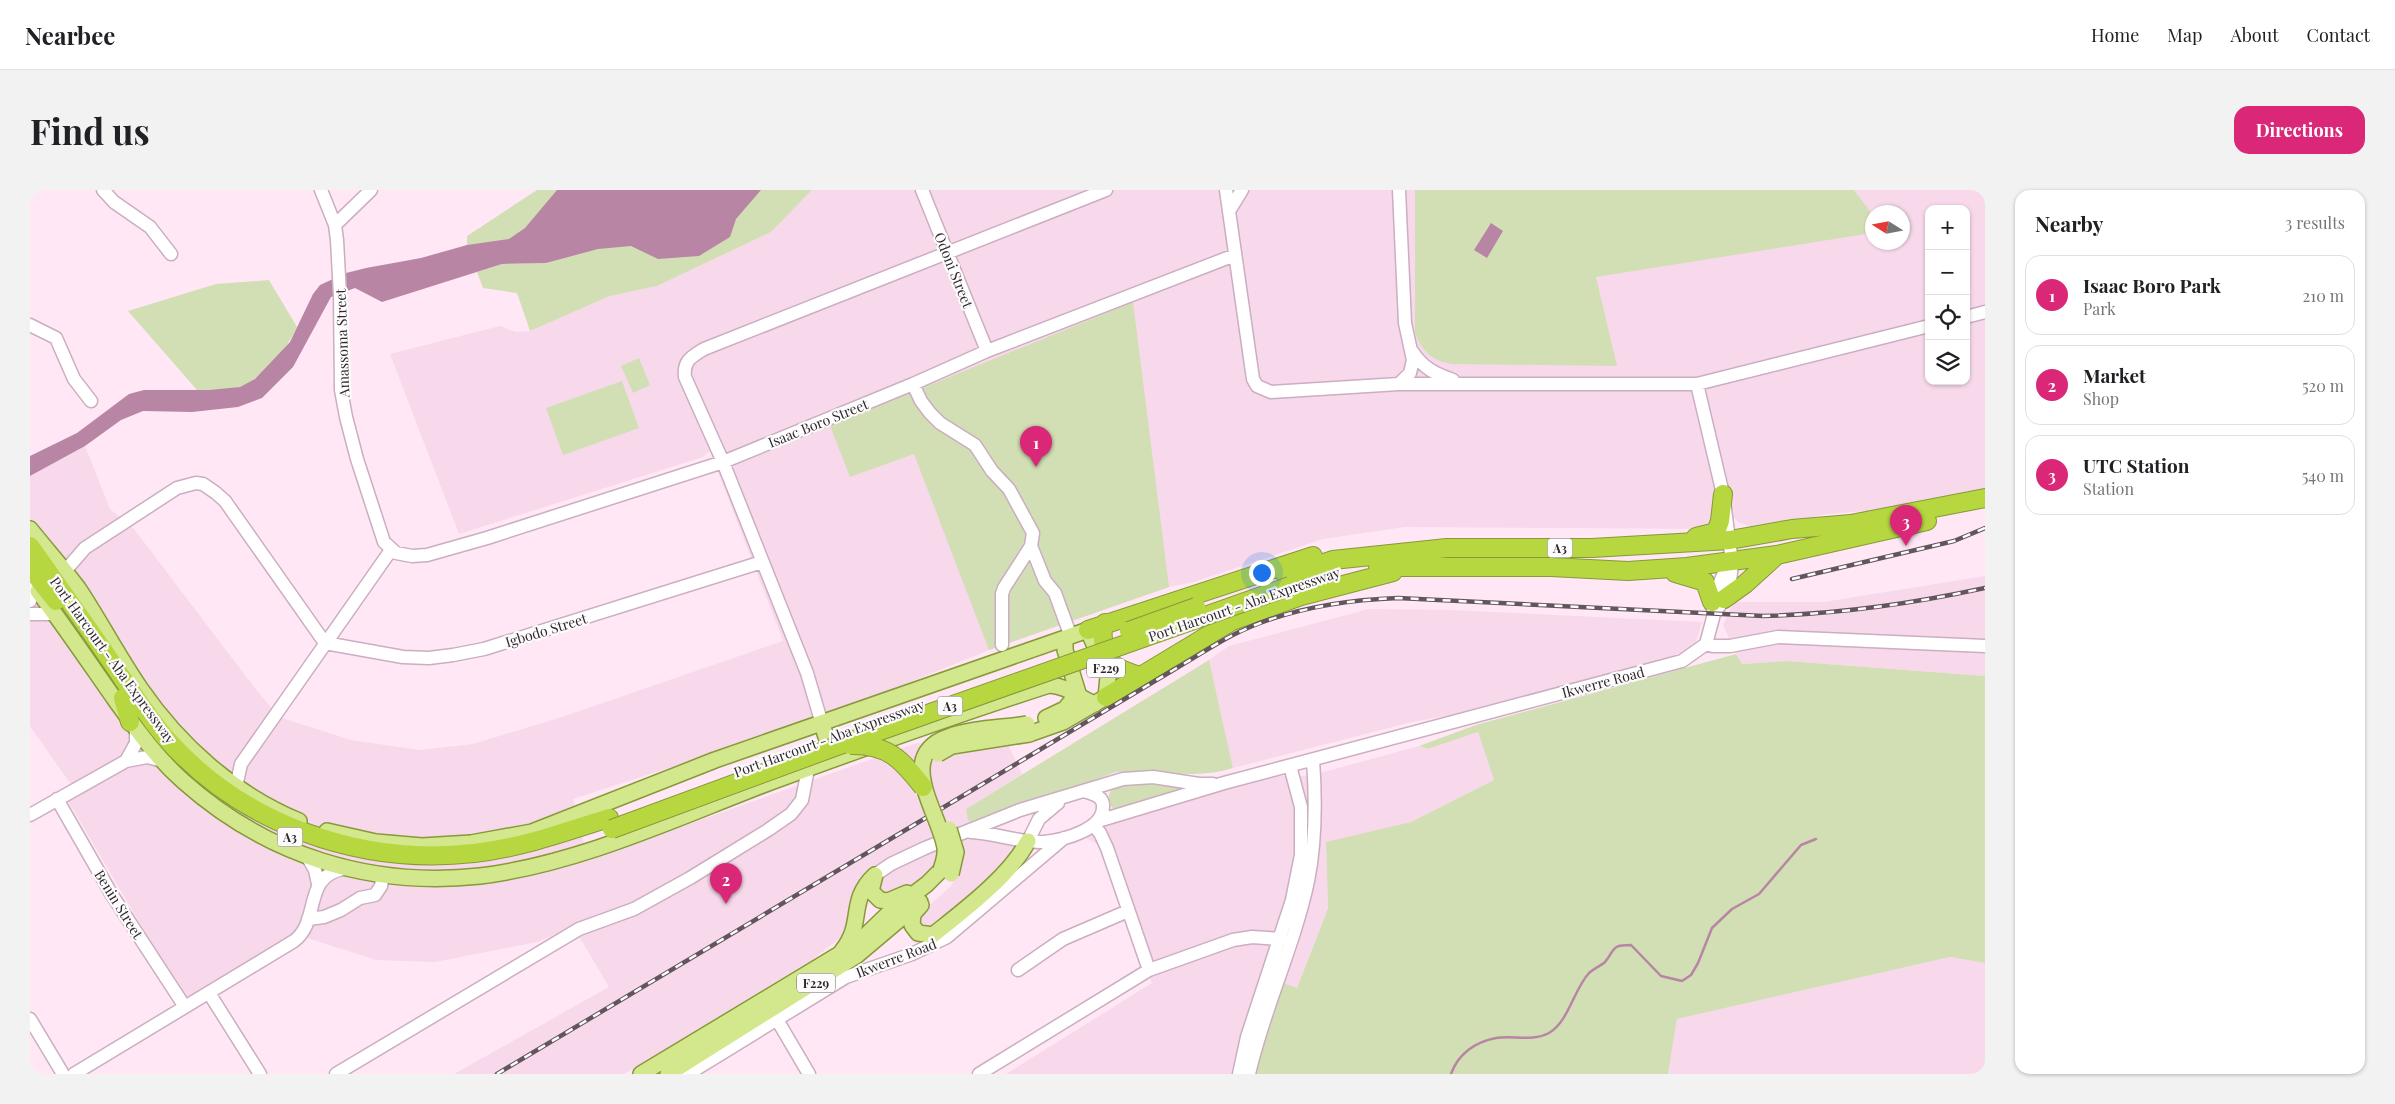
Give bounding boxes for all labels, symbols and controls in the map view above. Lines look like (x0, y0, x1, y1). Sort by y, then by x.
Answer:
text: Nearbee (25, 19, 115, 51)
text: Home (2091, 23, 2139, 47)
text: Map (2167, 23, 2202, 47)
text: About (2230, 23, 2279, 47)
text: Contact (2307, 23, 2370, 47)
button: Directions (2234, 106, 2365, 154)
text: Find us (30, 107, 150, 154)
north arrow (1865, 205, 1910, 250)
map controls (1925, 205, 1970, 385)
button: + (1925, 205, 1970, 250)
text: Nearby (2035, 209, 2104, 237)
text: 3 results (2285, 212, 2345, 233)
street label: Odoni Street (930, 229, 978, 311)
button: − (1925, 250, 1970, 295)
text: Isaac Boro Park (2083, 272, 2221, 298)
text: 1 (2049, 285, 2055, 306)
text: 210 m (2303, 285, 2344, 306)
street label: Amassoma Street (331, 287, 353, 399)
button: locate (1925, 295, 1970, 340)
text: Park (2083, 298, 2116, 319)
button: layers (1925, 340, 1970, 385)
text: Market (2083, 362, 2146, 388)
text: 2 (2048, 375, 2056, 396)
text: 520 m (2302, 375, 2344, 396)
text: Shop (2083, 388, 2119, 409)
street label: Isaac Boro Street (765, 394, 872, 452)
pin: 1 (1020, 426, 1052, 467)
text: UTC Station (2083, 452, 2189, 478)
text: 3 (2048, 465, 2056, 486)
text: 540 m (2302, 465, 2344, 486)
text: Station (2083, 478, 2134, 499)
pin: 3 (1890, 505, 1922, 546)
road number: A3 (1548, 538, 1572, 558)
your location (1249, 560, 1275, 586)
street label: Port Harcourt - Aba Expressway (1146, 562, 1342, 646)
street label: Port Harcourt - Aba Expressway (46, 573, 180, 747)
street label: Igbodo Street (503, 608, 590, 651)
road number: F229 (1087, 658, 1125, 678)
street label: Ikwerre Road (1560, 662, 1646, 702)
street label: Port Harcourt - Aba Expressway (731, 695, 927, 781)
road number: A3 (938, 696, 962, 716)
road number: A3 (278, 828, 302, 846)
pin: 2 (710, 863, 742, 904)
street label: Benin Street (90, 866, 148, 943)
street label: Ikwerre Road (853, 934, 939, 982)
road number: F229 (797, 974, 835, 992)

